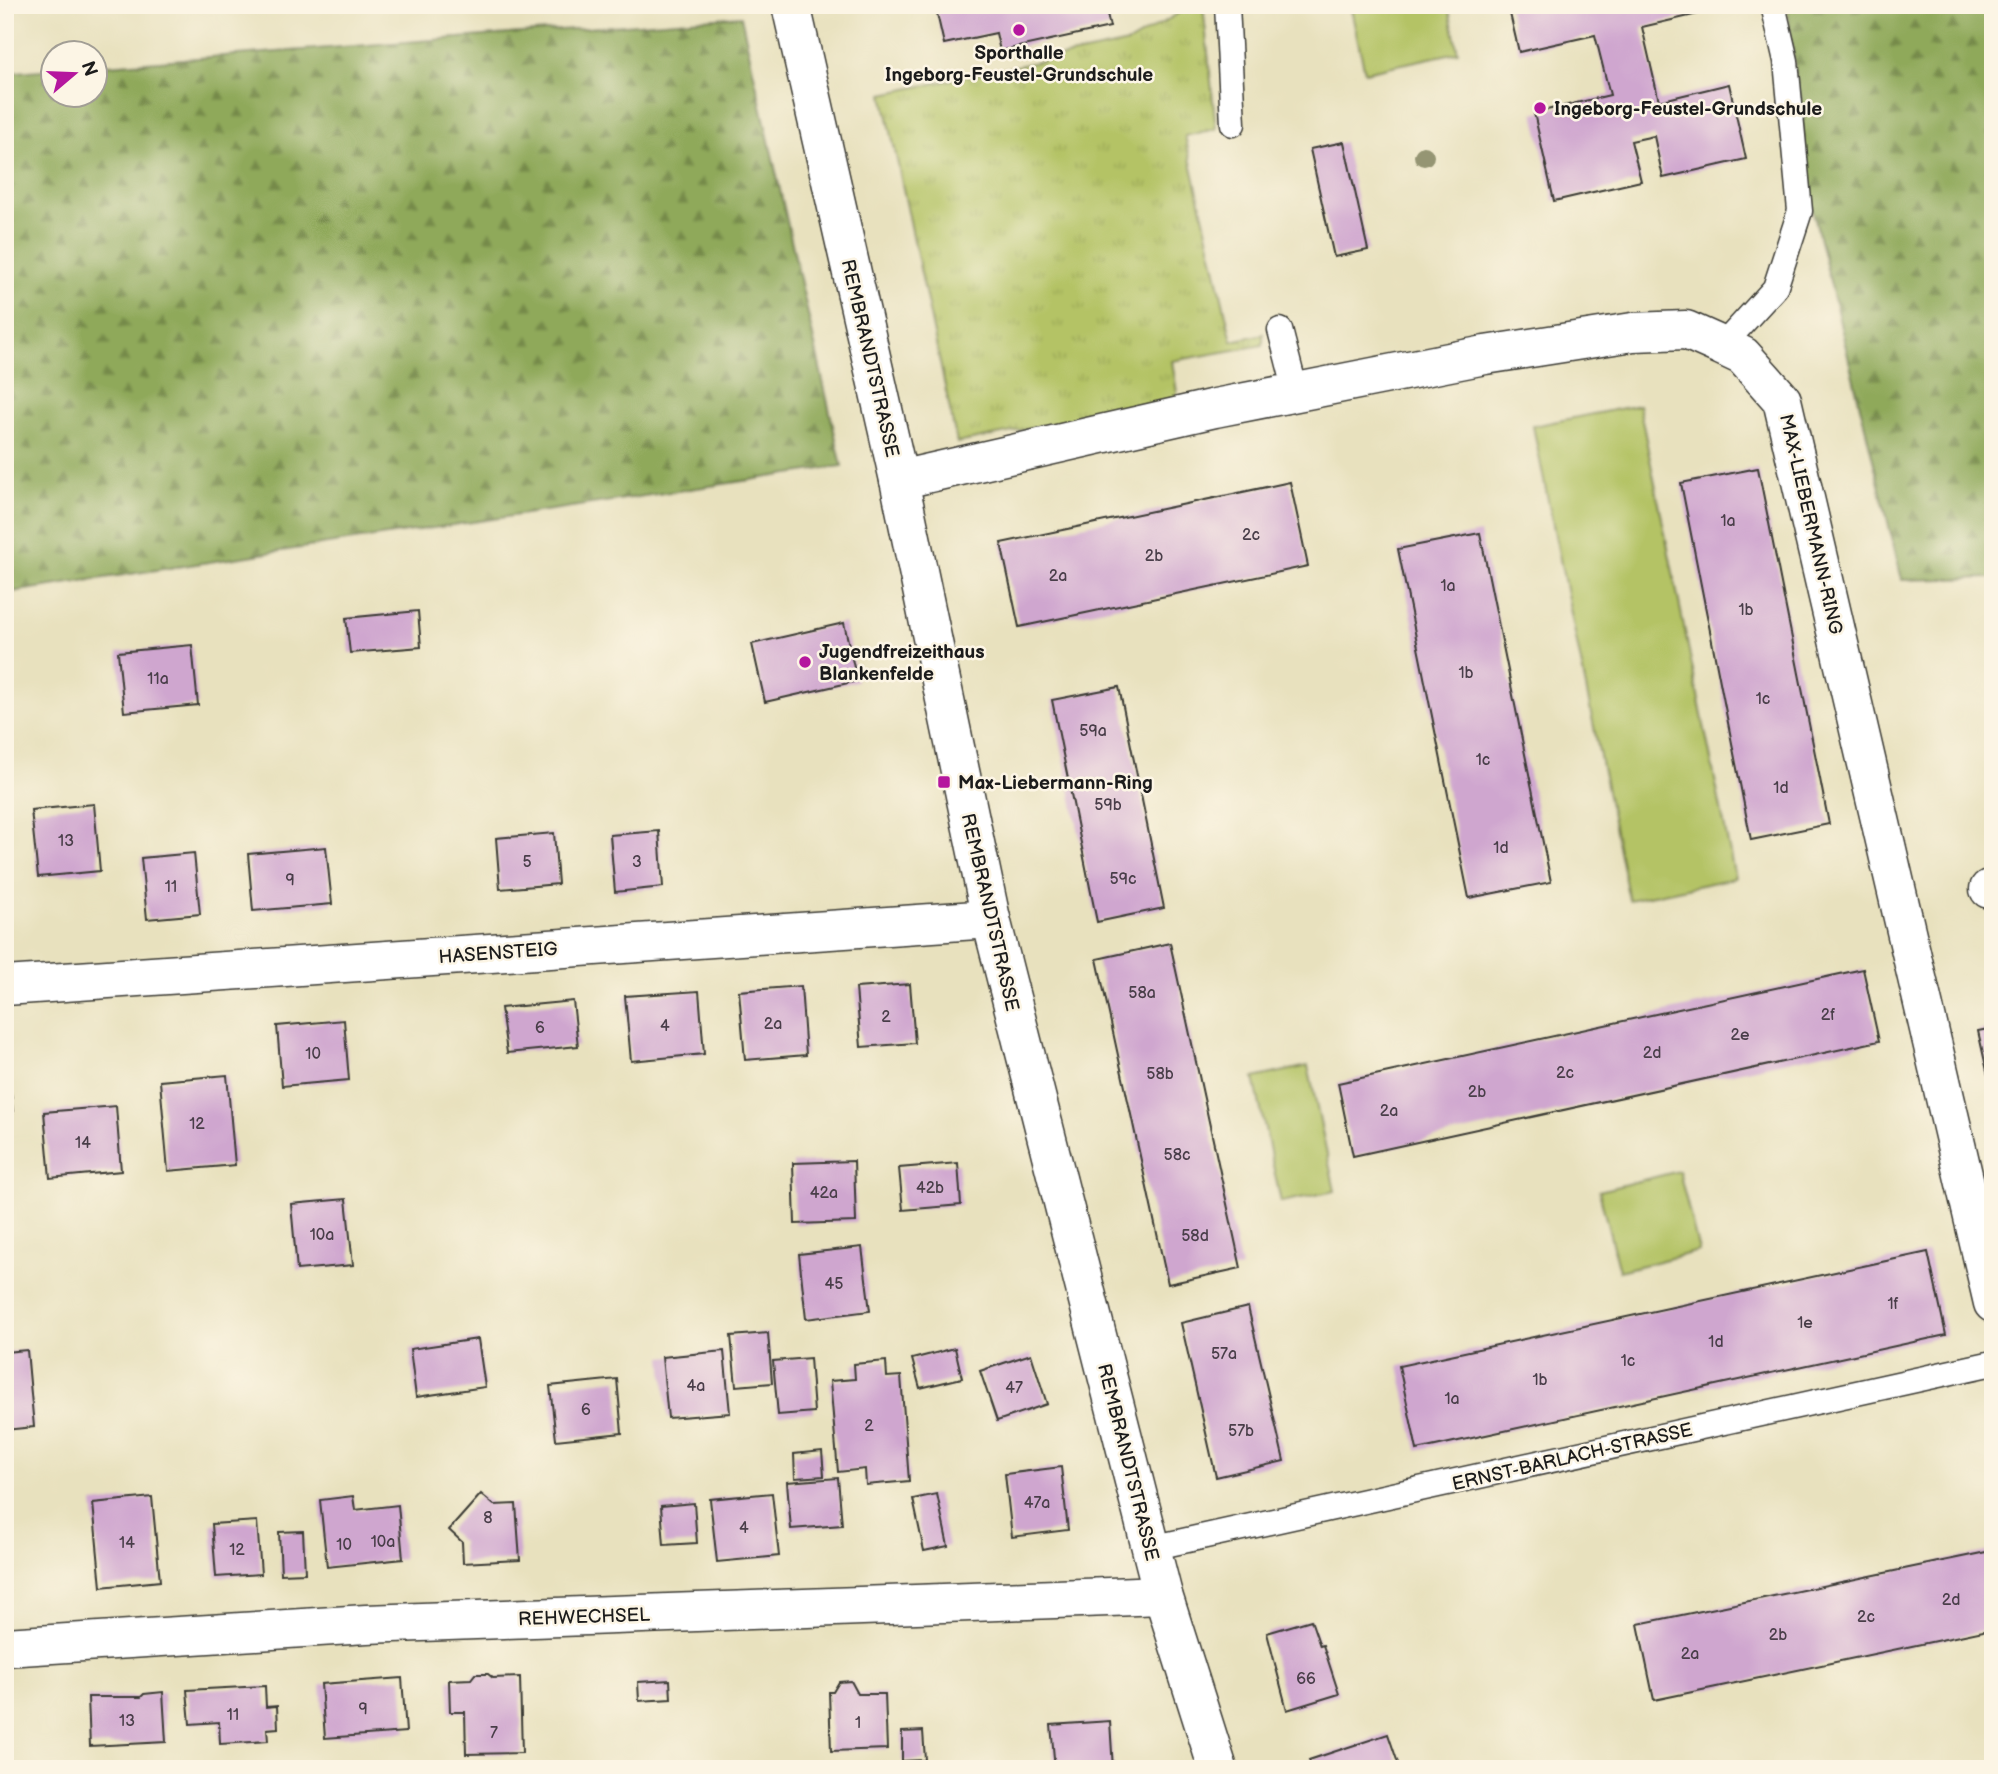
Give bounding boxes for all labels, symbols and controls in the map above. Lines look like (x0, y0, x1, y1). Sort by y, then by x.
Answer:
marker: Sporthalle Ingeborg-Feustel-Grundschule (1011, 22, 1027, 38)
north arrow (38, 38, 108, 108)
place label: Sporthalle Ingeborg-Feustel-Grundschule (885, 42, 1153, 87)
text: N (75, 58, 102, 79)
place label: Ingeborg-Feustel-Grundschule (1554, 98, 1822, 121)
marker: Ingeborg-Feustel-Grundschule (1532, 100, 1548, 116)
street label: REMBRANDTSTRASSE (836, 257, 904, 460)
street label: MAX-LIEBERMANN-RING (1774, 412, 1847, 637)
house number: 1a (1720, 512, 1736, 531)
house number: 2c (1242, 526, 1260, 545)
house number: 2b (1145, 547, 1163, 566)
house number: 2a (1049, 567, 1067, 586)
house number: 1a (1440, 577, 1456, 596)
house number: 1b (1738, 601, 1754, 620)
place label: Jugendfreizeithaus Blankenfelde (819, 641, 985, 686)
marker: Jugendfreizeithaus Blankenfelde (797, 654, 813, 670)
house number: 1b (1458, 664, 1474, 683)
house number: 11a (147, 670, 169, 689)
house number: 1c (1756, 690, 1770, 709)
house number: 59a (1079, 722, 1107, 741)
house number: 1c (1476, 751, 1490, 770)
place label: Max-Liebermann-Ring (958, 772, 1153, 795)
marker: Max-Liebermann-Ring (936, 774, 952, 790)
house number: 1d (1773, 779, 1789, 798)
house number: 59b (1094, 796, 1122, 815)
street label: REMBRANDTSTRASSE (956, 811, 1024, 1014)
house number: 13 (58, 832, 74, 851)
house number: 1d (1493, 839, 1509, 858)
house number: 5 (522, 853, 532, 872)
house number: 3 (632, 853, 642, 872)
house number: 59c (1110, 870, 1136, 889)
house number: 9 (285, 871, 295, 890)
house number: 11 (165, 878, 177, 897)
street label: HASENSTEIG (438, 938, 558, 969)
house number: 58a (1128, 984, 1156, 1003)
house number: 2f (1821, 1006, 1835, 1025)
house number: 2 (881, 1008, 891, 1027)
house number: 2a (764, 1015, 782, 1034)
house number: 4 (660, 1017, 670, 1036)
house number: 6 (535, 1019, 545, 1038)
house number: 2e (1731, 1026, 1750, 1045)
house number: 2d (1643, 1044, 1661, 1063)
house number: 10 (305, 1045, 321, 1064)
house number: 2c (1556, 1064, 1574, 1083)
house number: 58b (1146, 1065, 1174, 1084)
house number: 2b (1468, 1083, 1486, 1102)
house number: 2a (1380, 1102, 1398, 1121)
house number: 12 (189, 1115, 205, 1134)
house number: 14 (75, 1134, 91, 1153)
house number: 58c (1163, 1146, 1191, 1165)
house number: 42b (916, 1179, 944, 1198)
house number: 42a (810, 1184, 838, 1203)
house number: 10a (310, 1226, 334, 1245)
house number: 58d (1181, 1227, 1209, 1246)
house number: 45 (825, 1275, 843, 1294)
house number: 1f (1887, 1295, 1899, 1314)
house number: 1e (1797, 1314, 1813, 1333)
house number: 1d (1708, 1333, 1724, 1352)
house number: 57a (1211, 1345, 1237, 1364)
house number: 1c (1621, 1352, 1635, 1371)
street label: REMBRANDTSTRASSE (1092, 1361, 1163, 1563)
house number: 1b (1532, 1371, 1548, 1390)
house number: 4a (687, 1377, 705, 1396)
house number: 47 (1005, 1379, 1023, 1398)
house number: 1a (1444, 1390, 1460, 1409)
house number: 6 (581, 1401, 591, 1420)
house number: 2 (864, 1417, 874, 1436)
street label: ERNST-BARLACH-STRASSE (1450, 1419, 1695, 1496)
house number: 57b (1228, 1422, 1254, 1441)
house number: 47a (1024, 1494, 1050, 1513)
house number: 8 (483, 1509, 493, 1528)
house number: 4 (739, 1519, 749, 1538)
house number: 10a (371, 1533, 395, 1552)
house number: 14 (119, 1534, 135, 1553)
house number: 10 (336, 1536, 352, 1555)
house number: 12 (229, 1541, 245, 1560)
house number: 2d (1942, 1591, 1960, 1610)
street label: REHWECHSEL (518, 1604, 650, 1631)
house number: 2c (1857, 1608, 1875, 1627)
house number: 2b (1769, 1626, 1787, 1645)
house number: 2a (1681, 1645, 1699, 1664)
house number: 66 (1296, 1670, 1316, 1689)
house number: 9 (358, 1700, 368, 1719)
house number: 11 (227, 1706, 239, 1725)
house number: 13 (119, 1712, 135, 1731)
house number: 1 (855, 1714, 861, 1733)
house number: 7 (490, 1724, 498, 1743)

